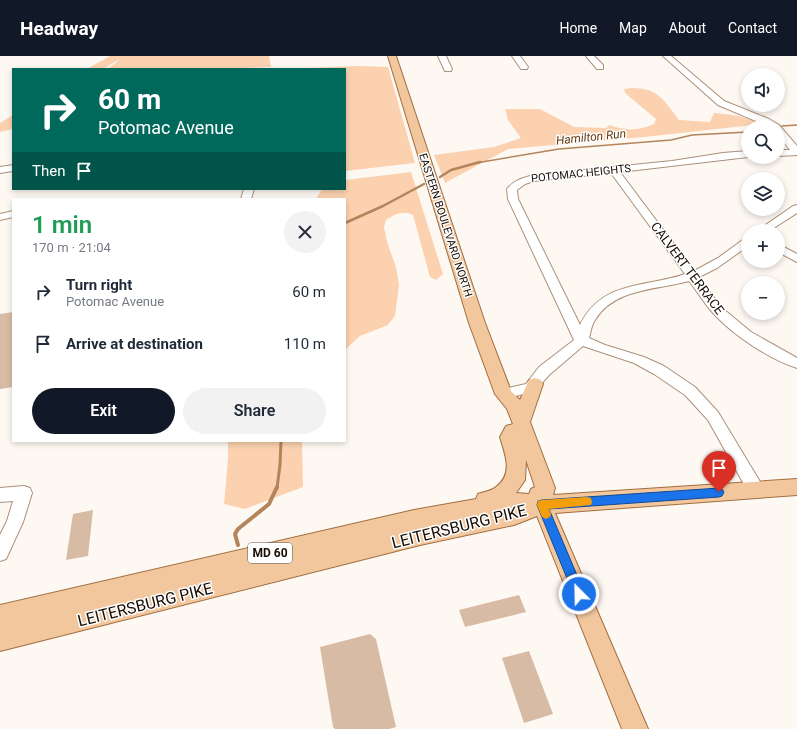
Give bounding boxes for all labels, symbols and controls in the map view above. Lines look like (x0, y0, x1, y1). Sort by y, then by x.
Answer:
text: Headway (20, 17, 98, 40)
text: Home (559, 20, 597, 36)
text: Map (619, 20, 647, 36)
text: About (669, 20, 706, 36)
text: Contact (728, 20, 777, 36)
map controls (741, 68, 785, 320)
button: sound (741, 68, 785, 112)
text: 60 m (98, 83, 161, 116)
icon: right (32, 84, 84, 136)
text: Potomac Avenue (98, 117, 234, 138)
button: search (741, 120, 785, 164)
water label: Hamilton Run (555, 126, 627, 148)
street label: EASTERN BOULEVARD NORTH (416, 152, 475, 299)
icon: arrive (73, 160, 95, 182)
text: Then (32, 162, 65, 180)
street label: POTOMAC HEIGHTS (530, 162, 632, 185)
button: layers (741, 172, 785, 216)
text: 1 min (32, 211, 92, 239)
button: close (284, 211, 326, 253)
street label: CALVERT TERRACE (648, 219, 727, 318)
button: + (741, 224, 785, 268)
text: 170 m · 21:04 (32, 240, 111, 255)
text: Turn right (66, 276, 132, 294)
button: − (741, 276, 785, 320)
icon: right (32, 281, 54, 303)
text: 60 m (292, 283, 326, 301)
text: Potomac Avenue (66, 294, 164, 309)
icon: arrive (32, 333, 54, 355)
text: Arrive at destination (66, 335, 203, 353)
text: 110 m (284, 335, 326, 353)
button: Exit (32, 388, 175, 434)
button: Share (183, 388, 326, 434)
pin (702, 451, 736, 492)
icon: arrive (708, 457, 730, 479)
street label: LEITERSBURG PIKE (390, 501, 529, 552)
road number: MD 60 (248, 543, 292, 563)
position arrow (558, 573, 600, 615)
street label: LEITERSBURG PIKE (76, 579, 215, 630)

